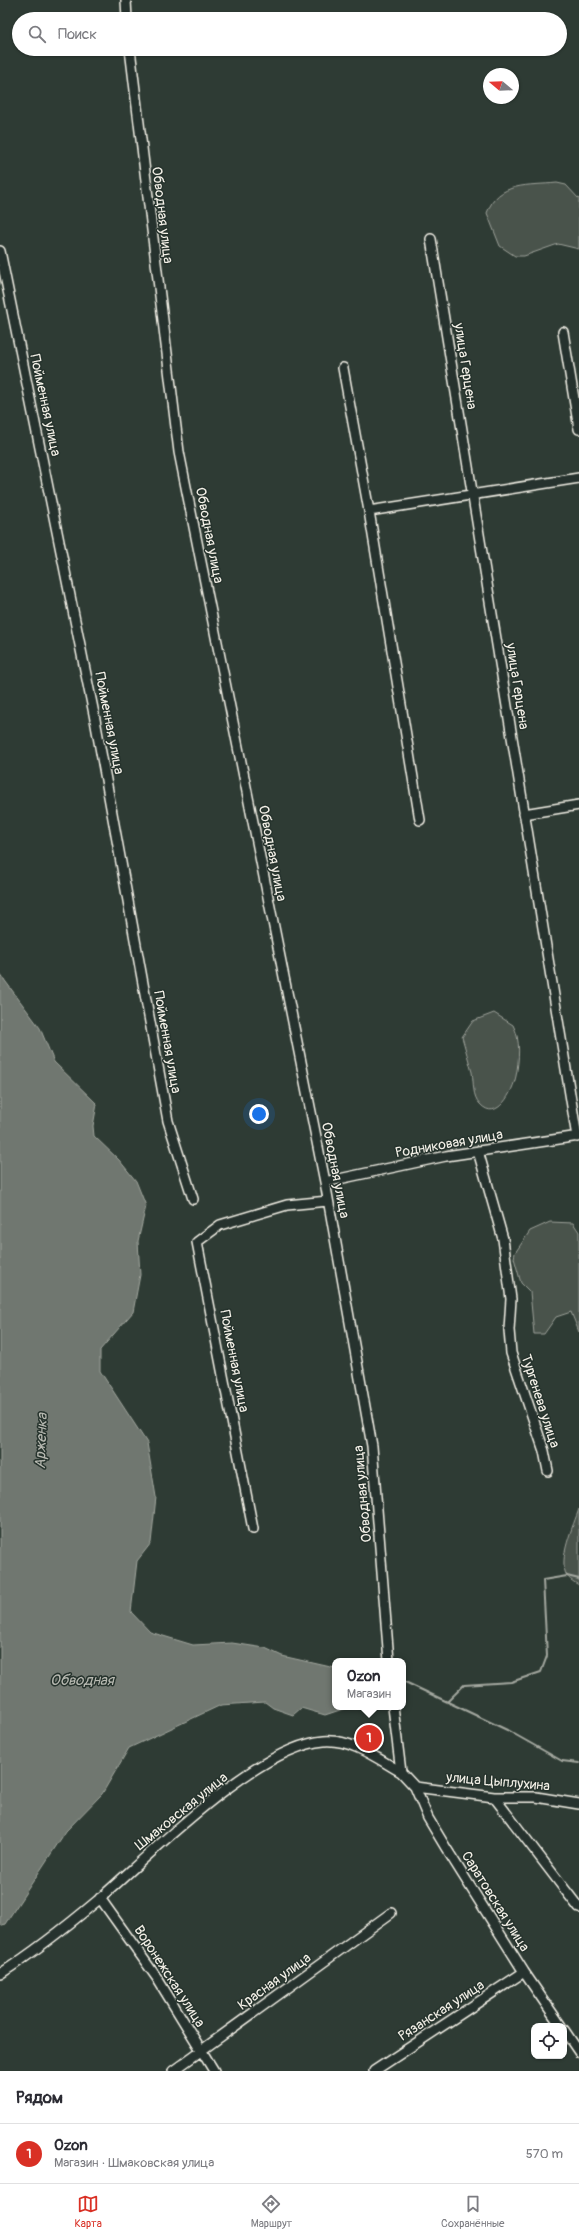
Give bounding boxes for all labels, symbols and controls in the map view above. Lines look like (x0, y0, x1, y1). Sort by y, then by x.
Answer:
search box (12, 12, 567, 56)
icon: search (26, 23, 48, 45)
text: Поиск (58, 25, 97, 44)
north arrow (483, 68, 519, 104)
street label: Обводная улица (148, 166, 177, 264)
street label: улица Герцена (450, 321, 481, 411)
street label: Пойменная улица (26, 353, 65, 458)
street label: Обводная улица (192, 486, 227, 585)
street label: улица Герцена (502, 641, 533, 731)
street label: Пойменная улица (91, 671, 128, 776)
street label: Обводная улица (255, 804, 290, 903)
street label: Пойменная улица (150, 990, 185, 1095)
your location (249, 1104, 269, 1124)
street label: Обводная улица (318, 1121, 353, 1220)
street label: Родниковая улица (394, 1126, 504, 1161)
street label: Пойменная улица (216, 1309, 253, 1414)
street label: Тургенева улица (517, 1352, 564, 1450)
water label: Арженка (31, 1412, 52, 1469)
street label: Обводная улица (350, 1445, 375, 1543)
popup (332, 1658, 406, 1710)
text: Ozon (347, 1667, 381, 1686)
water label: Обводная (50, 1671, 116, 1690)
text: Магазин (347, 1686, 391, 1702)
pin: 1 (356, 1723, 382, 1753)
street label: улица Цыплухина (444, 1768, 551, 1794)
street label: Шмаковская улица (132, 1769, 231, 1854)
street label: Саратовская улица (458, 1848, 533, 1955)
street label: Воронежская улица (130, 1922, 209, 2030)
street label: Красная улица (234, 1949, 314, 2014)
street label: Рязанская улица (395, 1976, 487, 2045)
map controls (531, 2023, 567, 2059)
button: locate (531, 2023, 567, 2059)
text: Рядом (16, 2087, 63, 2108)
text: Ozon (54, 2136, 88, 2155)
text: 1 (26, 2146, 32, 2162)
text: 570 m (526, 2146, 563, 2162)
text: Магазин · Шмаковская улица (54, 2155, 214, 2171)
tab: Карта (74, 2193, 102, 2230)
tab: Маршрут (251, 2193, 292, 2230)
tab: Сохранённые (441, 2193, 505, 2230)

